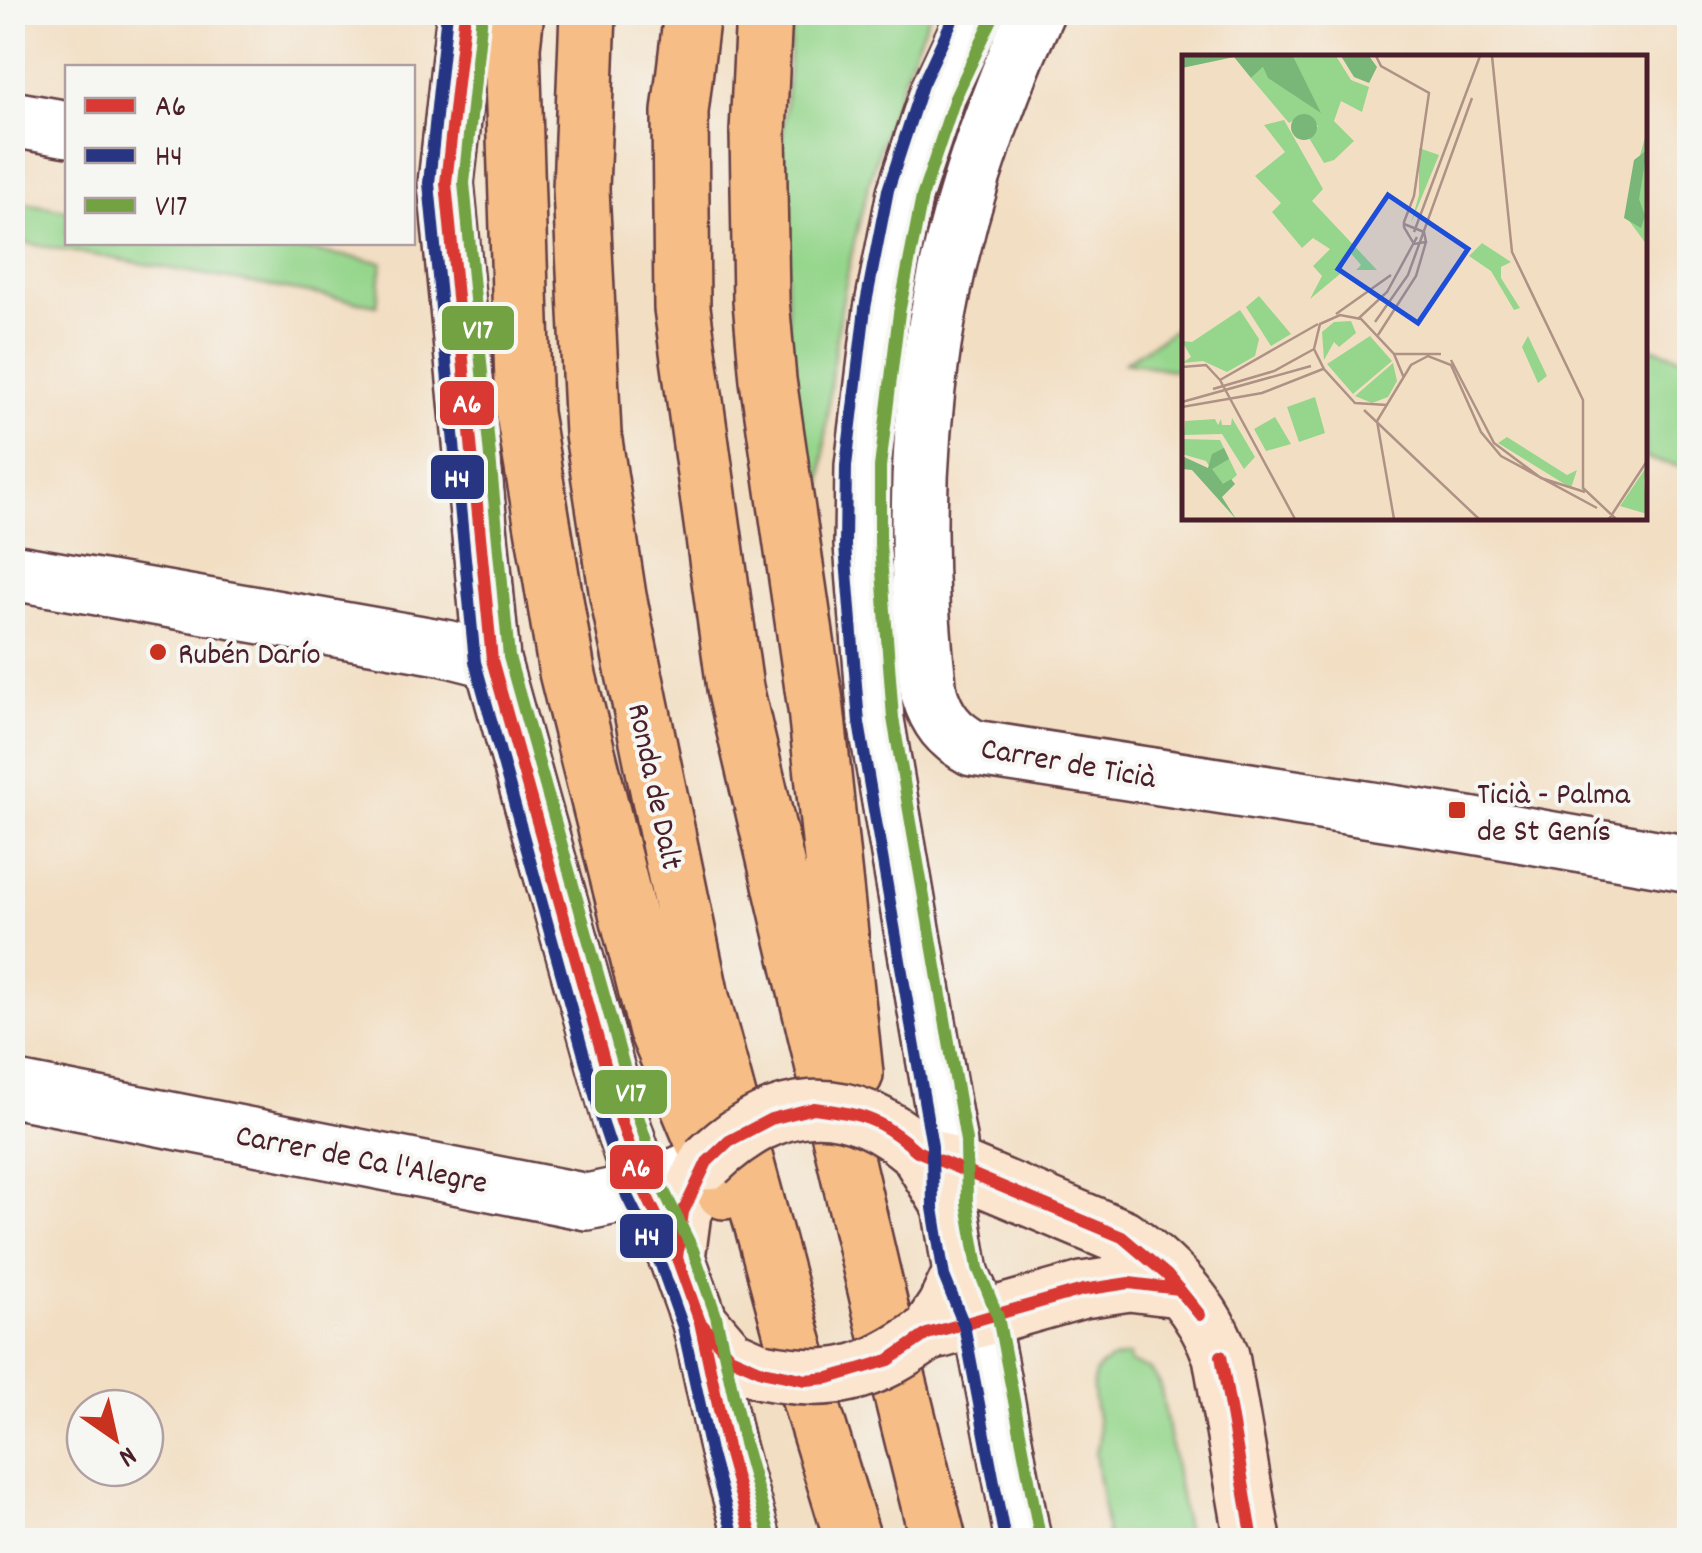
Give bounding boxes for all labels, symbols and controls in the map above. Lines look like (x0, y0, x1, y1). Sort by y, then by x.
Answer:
inset map (1182, 55, 1647, 520)
legend (65, 65, 415, 245)
text: A6 (155, 88, 186, 131)
text: H4 (155, 138, 183, 181)
text: V17 (155, 188, 188, 231)
line badge: V17 (440, 304, 516, 352)
text: V17 (463, 313, 493, 353)
line badge: A6 (438, 379, 496, 427)
text: A6 (452, 387, 482, 427)
line badge: H4 (429, 453, 486, 501)
text: H4 (444, 462, 470, 502)
place label: Rubén Darío (178, 634, 321, 680)
marker: Rubén Darío (147, 641, 169, 663)
street label: Ronda de Dalt (612, 699, 692, 875)
street label: Carrer de Ticià (977, 728, 1160, 804)
place label: Ticià - Palma de St Genís (1477, 774, 1631, 857)
marker: Ticià - Palma de St Genís (1446, 799, 1468, 821)
line badge: V17 (593, 1068, 669, 1116)
text: V17 (616, 1076, 646, 1116)
street label: Carrer de Ca l'Alegre (231, 1115, 491, 1209)
line badge: A6 (608, 1143, 665, 1191)
text: A6 (621, 1151, 651, 1191)
line badge: H4 (618, 1212, 675, 1260)
text: H4 (634, 1220, 660, 1260)
north arrow (65, 1388, 165, 1488)
text: N (109, 1434, 143, 1475)

